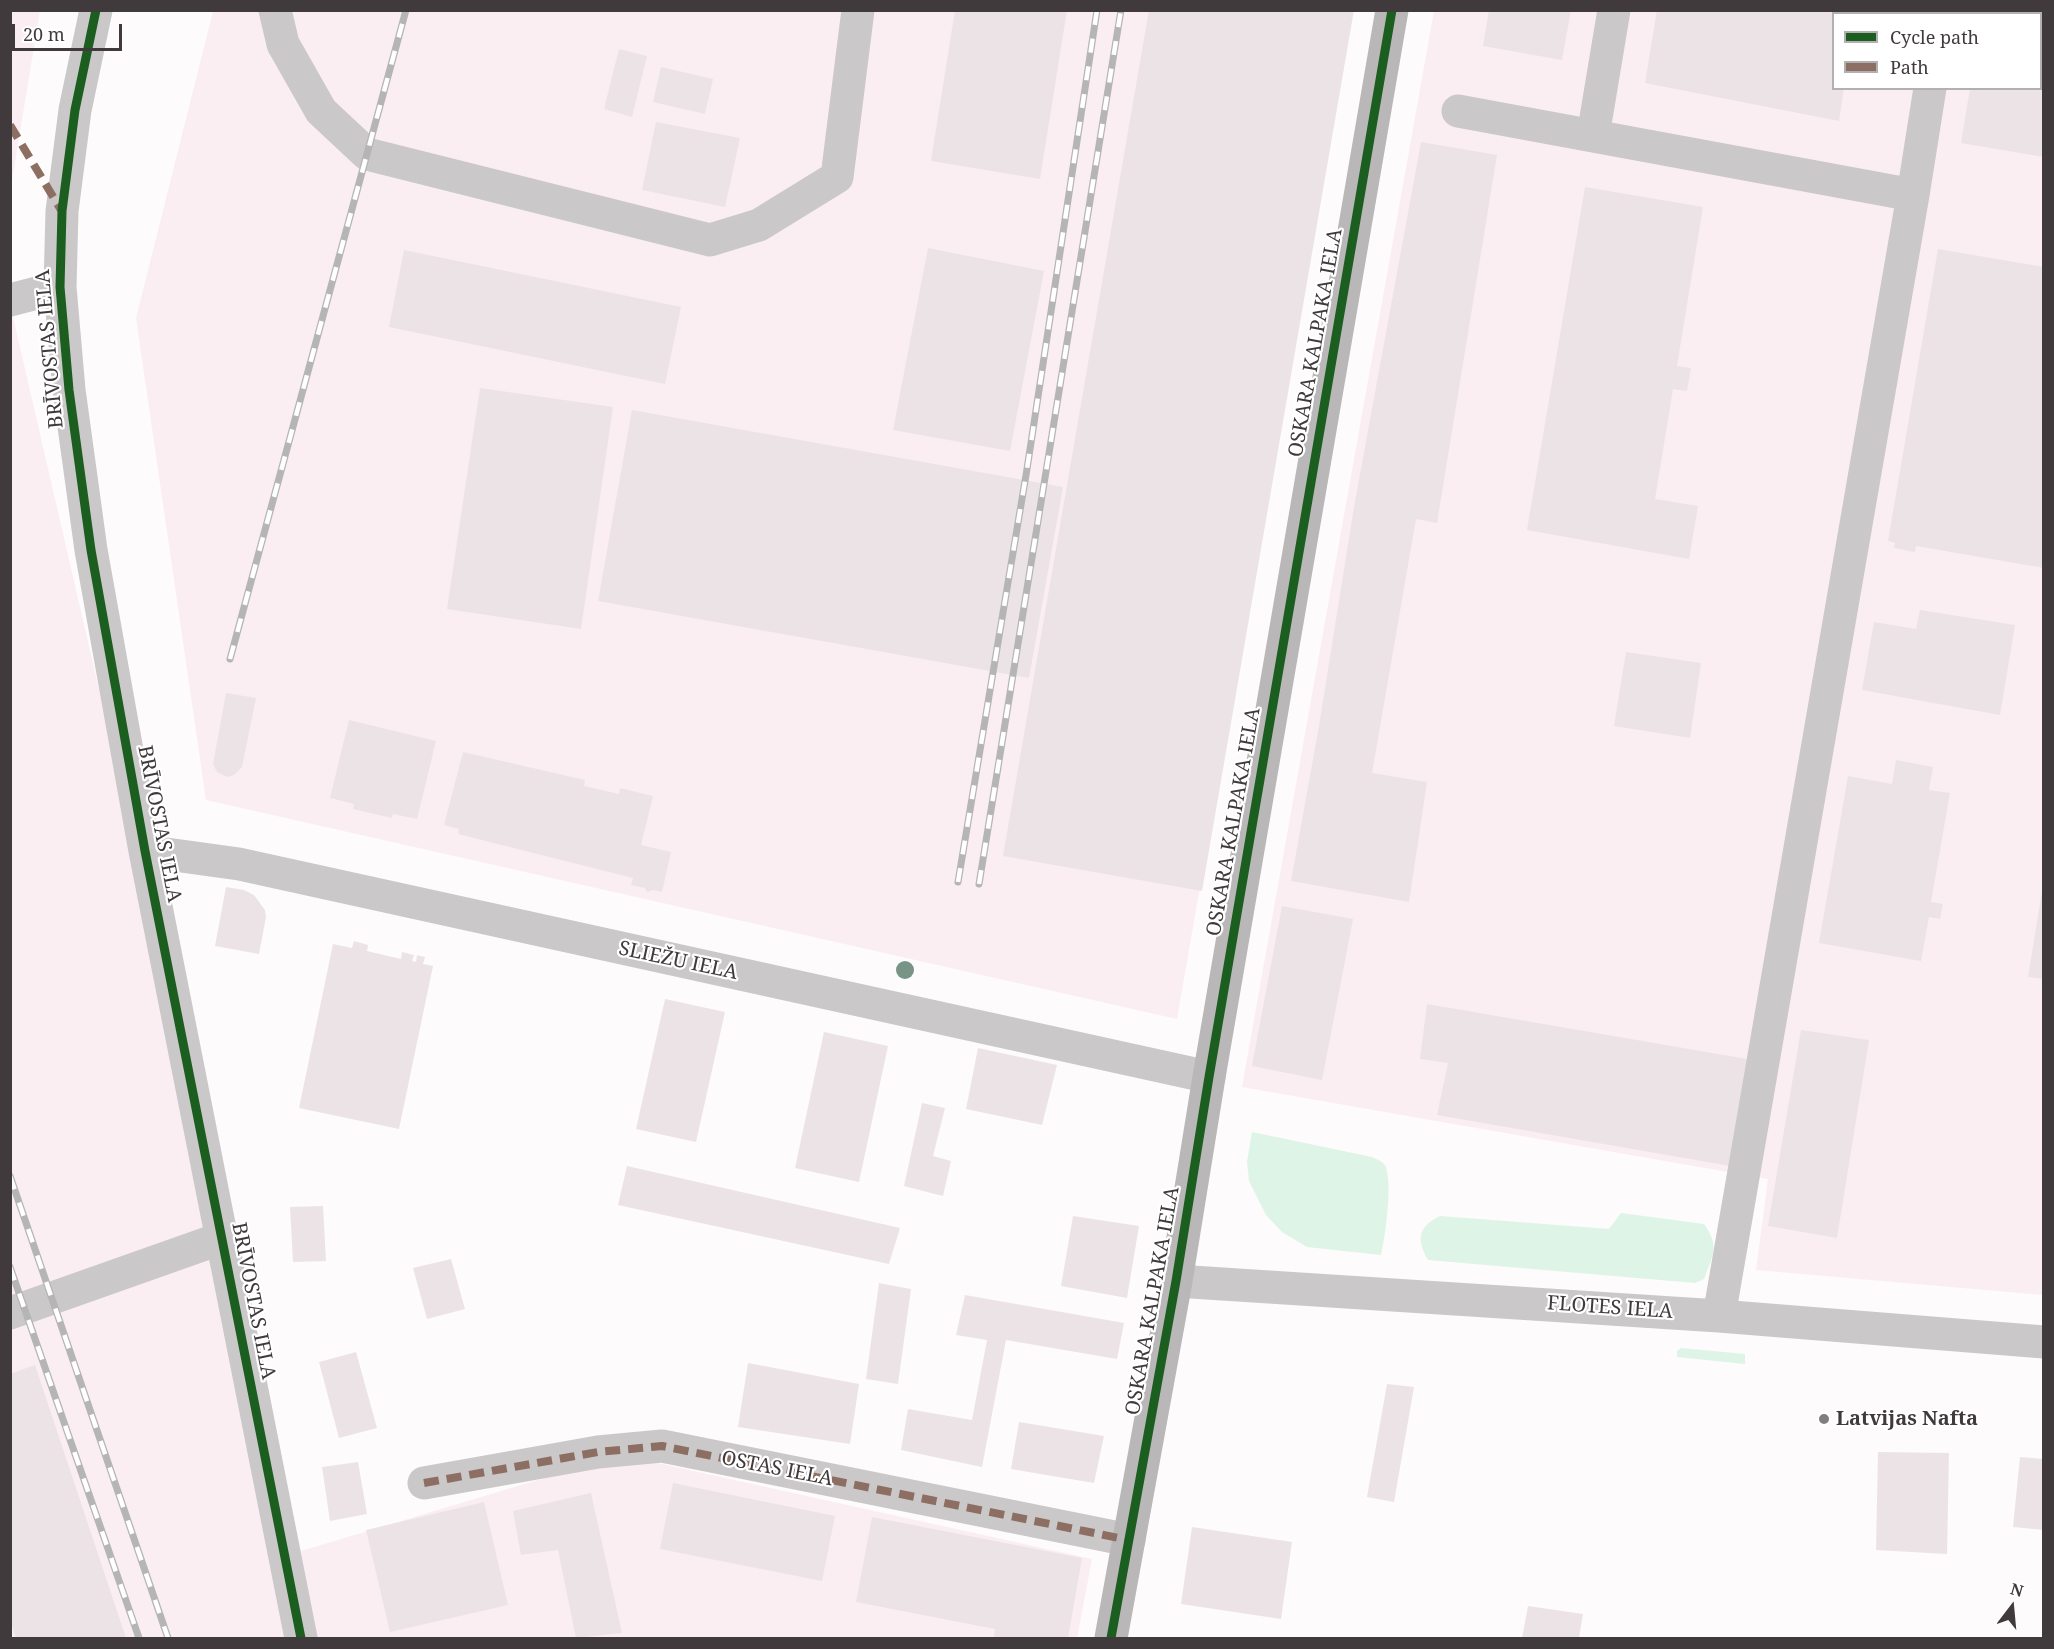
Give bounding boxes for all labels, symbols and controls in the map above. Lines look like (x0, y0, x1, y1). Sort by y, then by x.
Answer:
scale bar (15, 12, 124, 50)
legend (1832, 12, 2042, 90)
text: 20 m (23, 22, 65, 46)
text: Cycle path (1890, 25, 1979, 49)
text: Path (1890, 55, 1929, 79)
street label: OSKARA KALPAKA IELA (1284, 227, 1348, 459)
street label: BRĪVOSTAS IELA (31, 268, 69, 430)
street label: OSKARA KALPAKA IELA (1202, 706, 1266, 938)
street label: BRĪVOSTAS IELA (132, 743, 186, 905)
street label: SLIEŽU IELA (616, 937, 740, 985)
street label: OSKARA KALPAKA IELA (1121, 1185, 1185, 1417)
street label: BRĪVOSTAS IELA (226, 1220, 280, 1382)
street label: FLOTES IELA (1546, 1292, 1674, 1324)
place label: Latvijas Nafta (1836, 1407, 1978, 1431)
marker: Latvijas Nafta (1817, 1412, 1831, 1426)
street label: OSTAS IELA (719, 1446, 835, 1492)
north arrow (1982, 1577, 2042, 1637)
text: N (2008, 1577, 2026, 1602)

